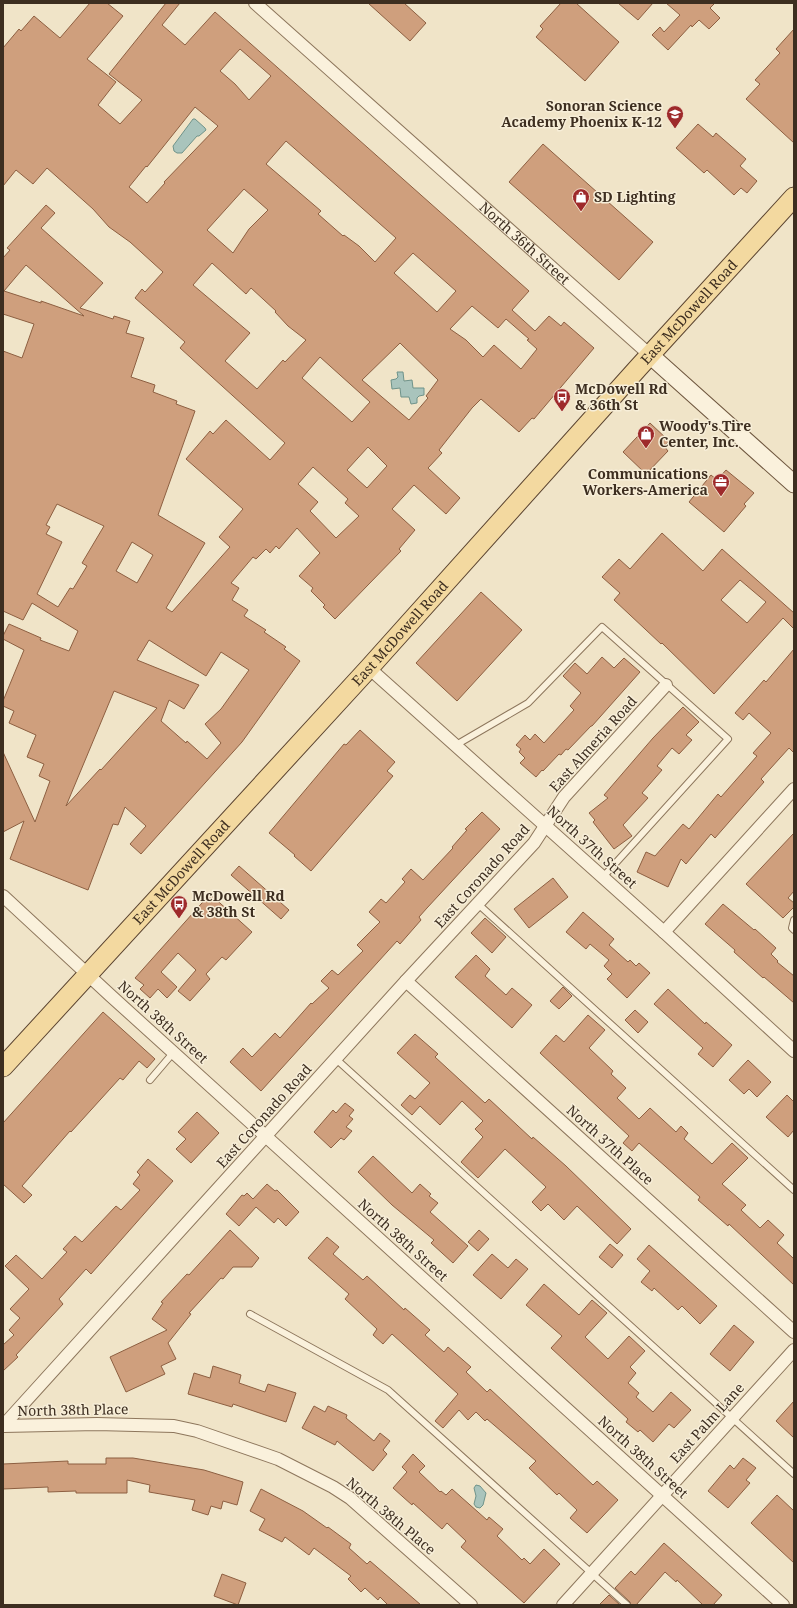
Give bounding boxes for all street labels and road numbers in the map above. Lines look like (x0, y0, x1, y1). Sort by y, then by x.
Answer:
street label: North 36th Street (476, 197, 574, 288)
street label: East McDowell Road (636, 255, 742, 368)
street label: East McDowell Road (347, 576, 452, 690)
street label: East Almeria Road (544, 691, 641, 796)
street label: North 37th Street (543, 801, 641, 892)
street label: East McDowell Road (128, 815, 234, 928)
street label: East Coronado Road (430, 819, 534, 932)
street label: North 38th Street (114, 976, 212, 1067)
street label: East Coronado Road (212, 1059, 316, 1172)
street label: North 37th Place (563, 1100, 658, 1189)
street label: North 38th Street (354, 1194, 452, 1285)
street label: East Palm Lane (665, 1378, 748, 1467)
street label: North 38th Place (17, 1399, 129, 1420)
street label: North 38th Street (594, 1411, 692, 1502)
street label: North 38th Place (343, 1473, 440, 1559)

